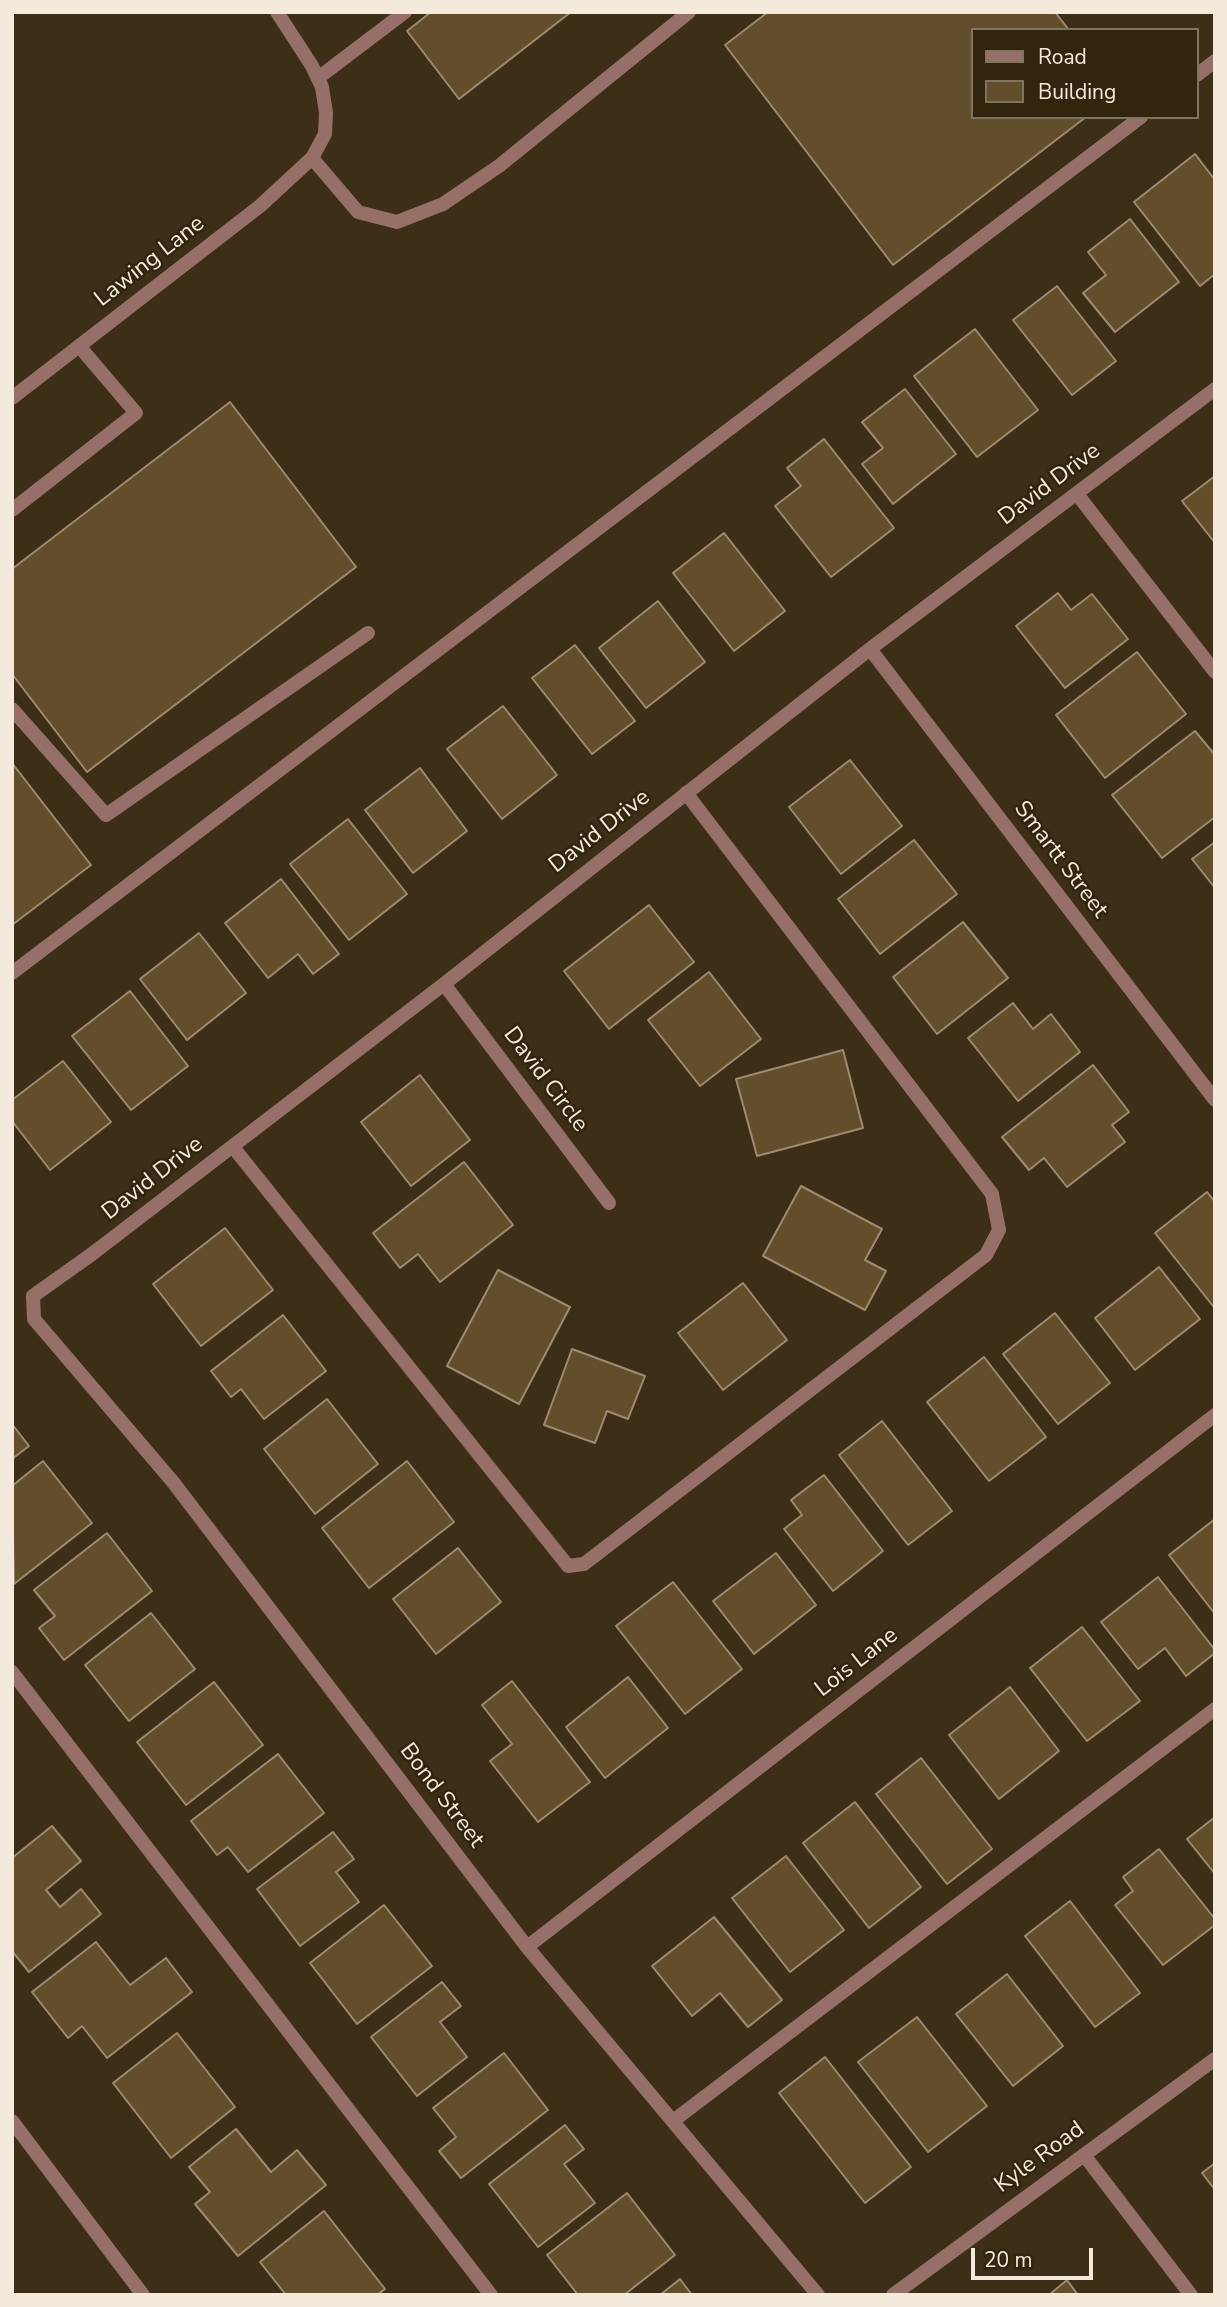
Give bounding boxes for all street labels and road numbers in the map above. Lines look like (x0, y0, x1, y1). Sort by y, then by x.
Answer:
street label: Lawing Lane (90, 211, 210, 313)
street label: David Drive (994, 438, 1106, 532)
street label: David Drive (544, 784, 656, 880)
street label: Smartt Street (1007, 796, 1113, 924)
street label: David Circle (497, 1022, 593, 1138)
street label: David Drive (97, 1131, 209, 1227)
street label: Lois Lane (810, 1622, 904, 1704)
street label: Bond Street (393, 1738, 489, 1854)
street label: Kyle Road (990, 2116, 1090, 2200)

